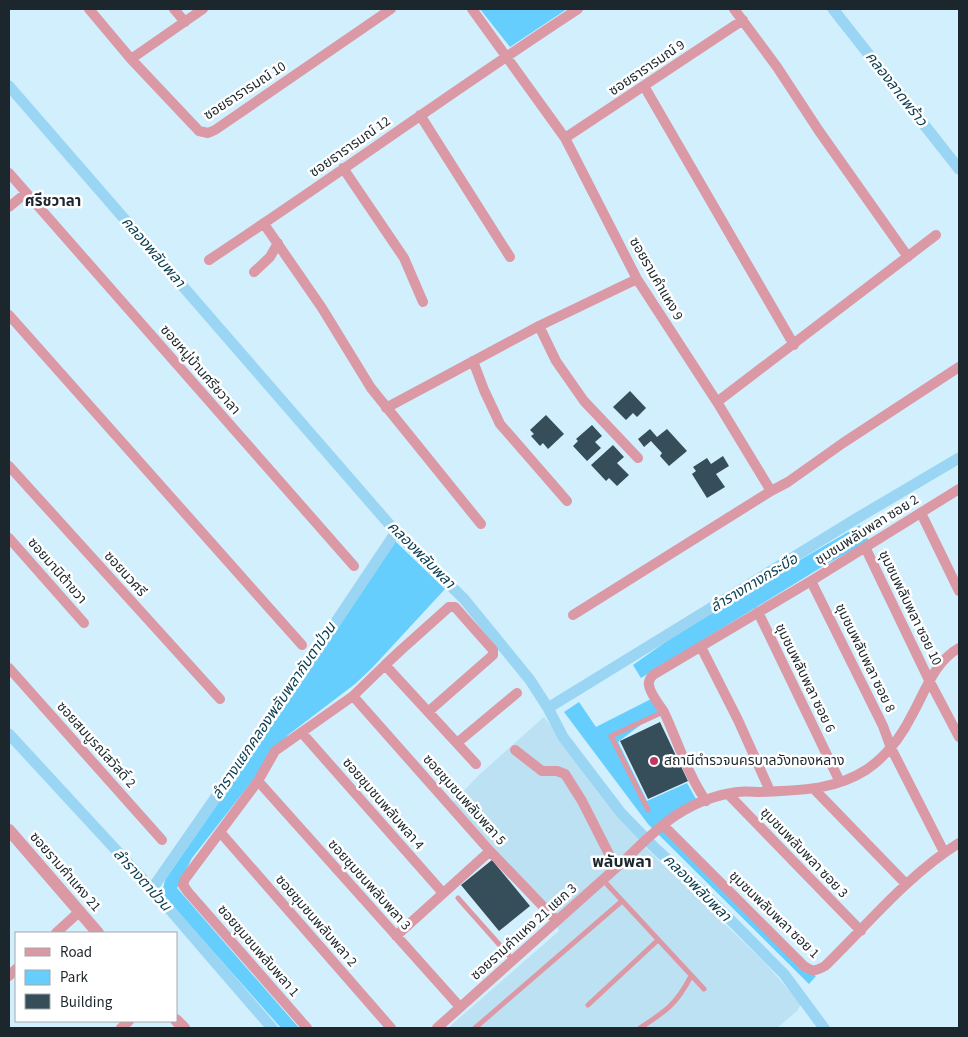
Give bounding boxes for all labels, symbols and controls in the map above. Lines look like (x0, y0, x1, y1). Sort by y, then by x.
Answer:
street label: ซอยธารารมณ์ 9 (605, 35, 689, 101)
water label: คลองลาดพร้าว (860, 47, 932, 131)
street label: ซอยธารารมณ์ 10 (200, 57, 290, 125)
street label: ซอยธารารมณ์ 12 (305, 112, 395, 182)
district label: ศรีชวาลา (25, 191, 81, 212)
water label: คลองพลับพลา (116, 212, 190, 293)
street label: ซอยรามคำแหง 9 (624, 234, 688, 324)
street label: ซอยหมู่บ้านศรีชวาลา (155, 321, 245, 419)
street label: ชุมชนพลับพลา ซอย 2 (811, 490, 923, 570)
water label: คลองพลับพลา (383, 517, 460, 594)
street label: ซอยมานิต้าขวา (23, 534, 91, 608)
street label: ซอยนวศรี (99, 547, 151, 601)
street label: ชุมชนพลับพลา ซอย 10 (873, 547, 947, 669)
water label: ลำรางทางกระบือ (706, 548, 803, 617)
street label: ชุมชนพลับพลา ซอย 8 (830, 600, 900, 716)
water label: ลำรางแยกคลองพลับพลากับตาป่วน (207, 618, 342, 804)
street label: ชุมชนพลับพลา ซอย 6 (770, 620, 840, 736)
street label: ซอยสมบูรณ์สวัสดิ์ 2 (52, 697, 140, 793)
street label: ซอยชุมชนพลับพลา 5 (418, 750, 510, 850)
place label: สถานีตำรวจนครบาลวังทองหลาง (664, 751, 845, 771)
street label: ซอยชุมชนพลับพลา 4 (337, 754, 429, 854)
marker: สถานีตำรวจนครบาลวังทองหลาง (648, 755, 660, 767)
street label: ชุมชนพลับพลา ซอย 3 (756, 803, 853, 903)
street label: ซอยรามคำแหง 21 (25, 828, 105, 916)
street label: ซอยชุมชนพลับพลา 3 (323, 835, 415, 935)
water label: ลำรางตาป่วน (108, 844, 176, 916)
water label: คลองพลับพลา (659, 850, 736, 927)
district label: พลับพลา (592, 851, 652, 873)
street label: ชุมชนพลับพลา ซอย 1 (724, 867, 824, 964)
street label: ซอยชุมชนพลับพลา 2 (270, 871, 362, 971)
street label: ซอยรามคำแหง 21 แยก 3 (466, 879, 582, 985)
street label: ซอยชุมชนพลับพลา 1 (212, 901, 304, 1001)
legend (15, 932, 178, 1022)
text: Road (60, 942, 92, 963)
text: Park (60, 967, 89, 988)
text: Building (60, 992, 113, 1013)

